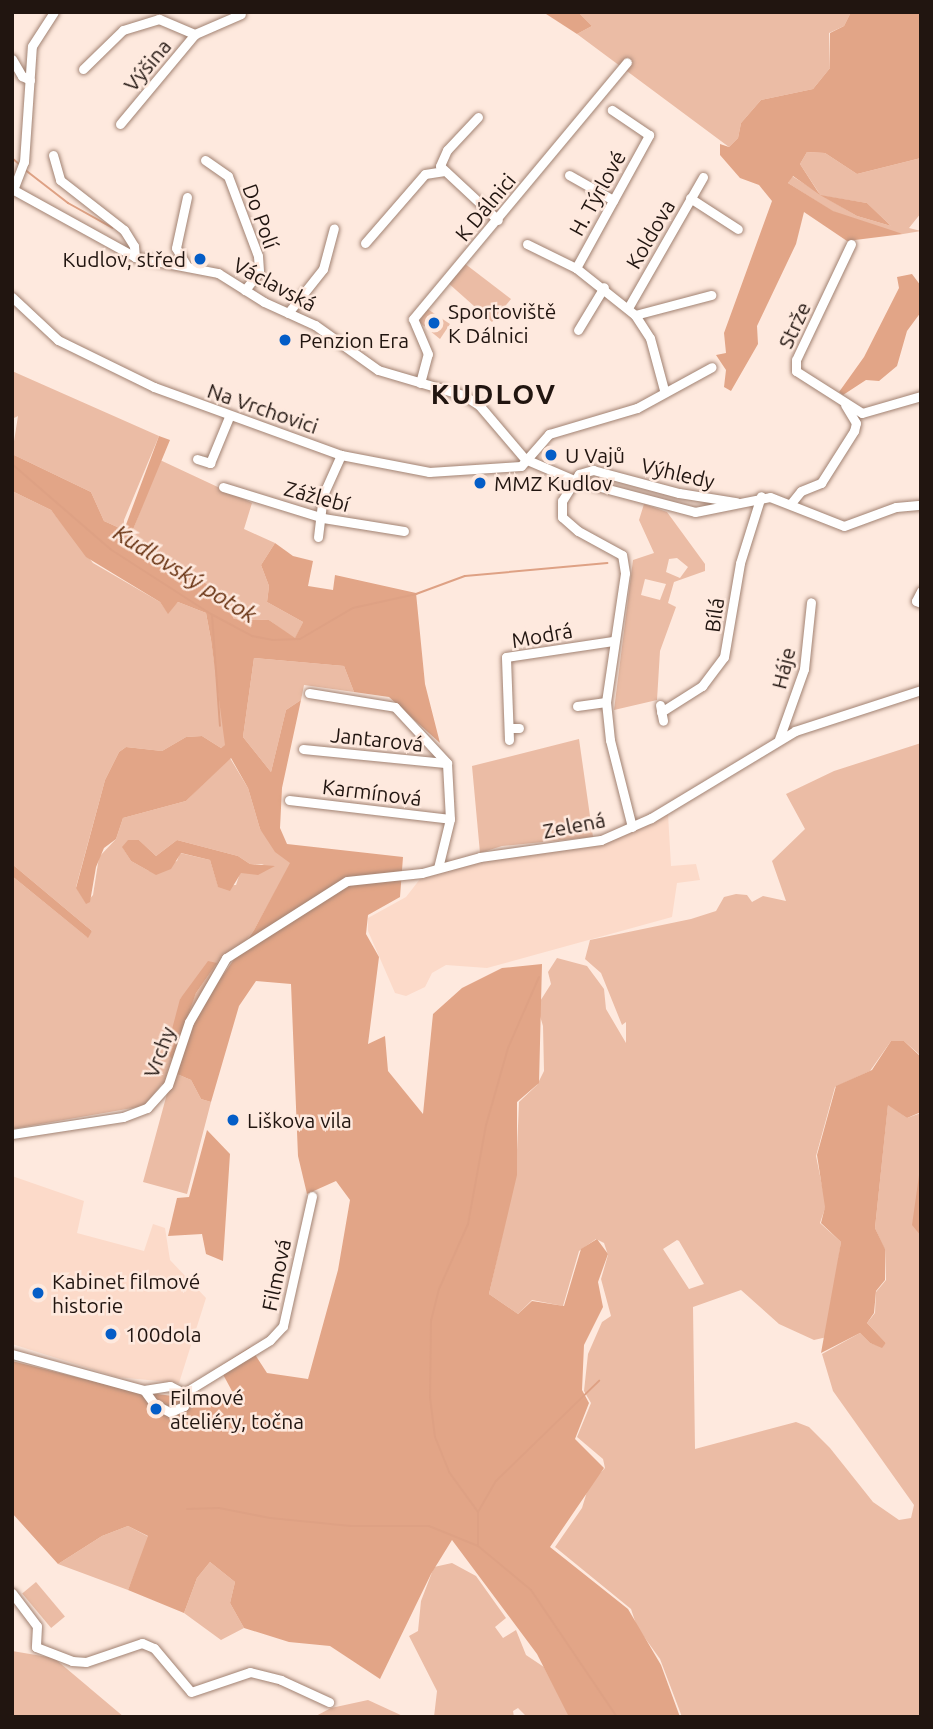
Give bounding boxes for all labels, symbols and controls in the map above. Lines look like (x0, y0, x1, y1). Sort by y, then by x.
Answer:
street label: Výšina (118, 34, 176, 96)
street label: H. Týrlové (563, 146, 631, 240)
street label: K Dálnici (449, 168, 521, 246)
street label: Do Polí (238, 180, 284, 252)
street label: Koldova (620, 195, 680, 273)
place label: Kudlov, střed (62, 246, 186, 272)
marker: Kudlov, střed (192, 251, 208, 267)
street label: Václavská (229, 252, 321, 316)
place label: Sportoviště K Dálnici (448, 298, 556, 348)
street label: Strže (772, 298, 816, 352)
marker: Sportoviště K Dálnici (426, 315, 442, 331)
place label: Penzion Era (299, 327, 409, 353)
marker: Penzion Era (277, 332, 293, 348)
street label: Na Vrchovici (204, 377, 322, 439)
district label: KUDLOV (432, 377, 556, 411)
place label: U Vajů (565, 442, 625, 468)
marker: U Vajů (543, 447, 559, 463)
street label: Výhledy (639, 452, 717, 494)
place label: MMZ Kudlov (494, 470, 612, 496)
street label: Zážlebí (281, 475, 353, 517)
marker: MMZ Kudlov (472, 475, 488, 491)
water label: Kudlovský potok (108, 519, 262, 629)
street label: Bílá (699, 596, 729, 634)
street label: Modrá (510, 617, 574, 653)
street label: Háje (766, 645, 800, 691)
street label: Jantarová (329, 722, 425, 756)
street label: Karmínová (321, 773, 423, 811)
street label: Zelená (541, 807, 607, 843)
street label: Vrchy (138, 1023, 180, 1081)
place label: Liškova vila (247, 1107, 352, 1133)
marker: Liškova vila (225, 1112, 241, 1128)
street label: Filmová (256, 1237, 296, 1313)
place label: Kabinet filmové historie (52, 1268, 200, 1318)
marker: Kabinet filmové historie (30, 1285, 46, 1301)
place label: 100dola (125, 1321, 201, 1347)
marker: 100dola (103, 1326, 119, 1342)
place label: Filmové ateliéry, točna (170, 1384, 304, 1434)
marker: Filmové ateliéry, točna (148, 1401, 164, 1417)

